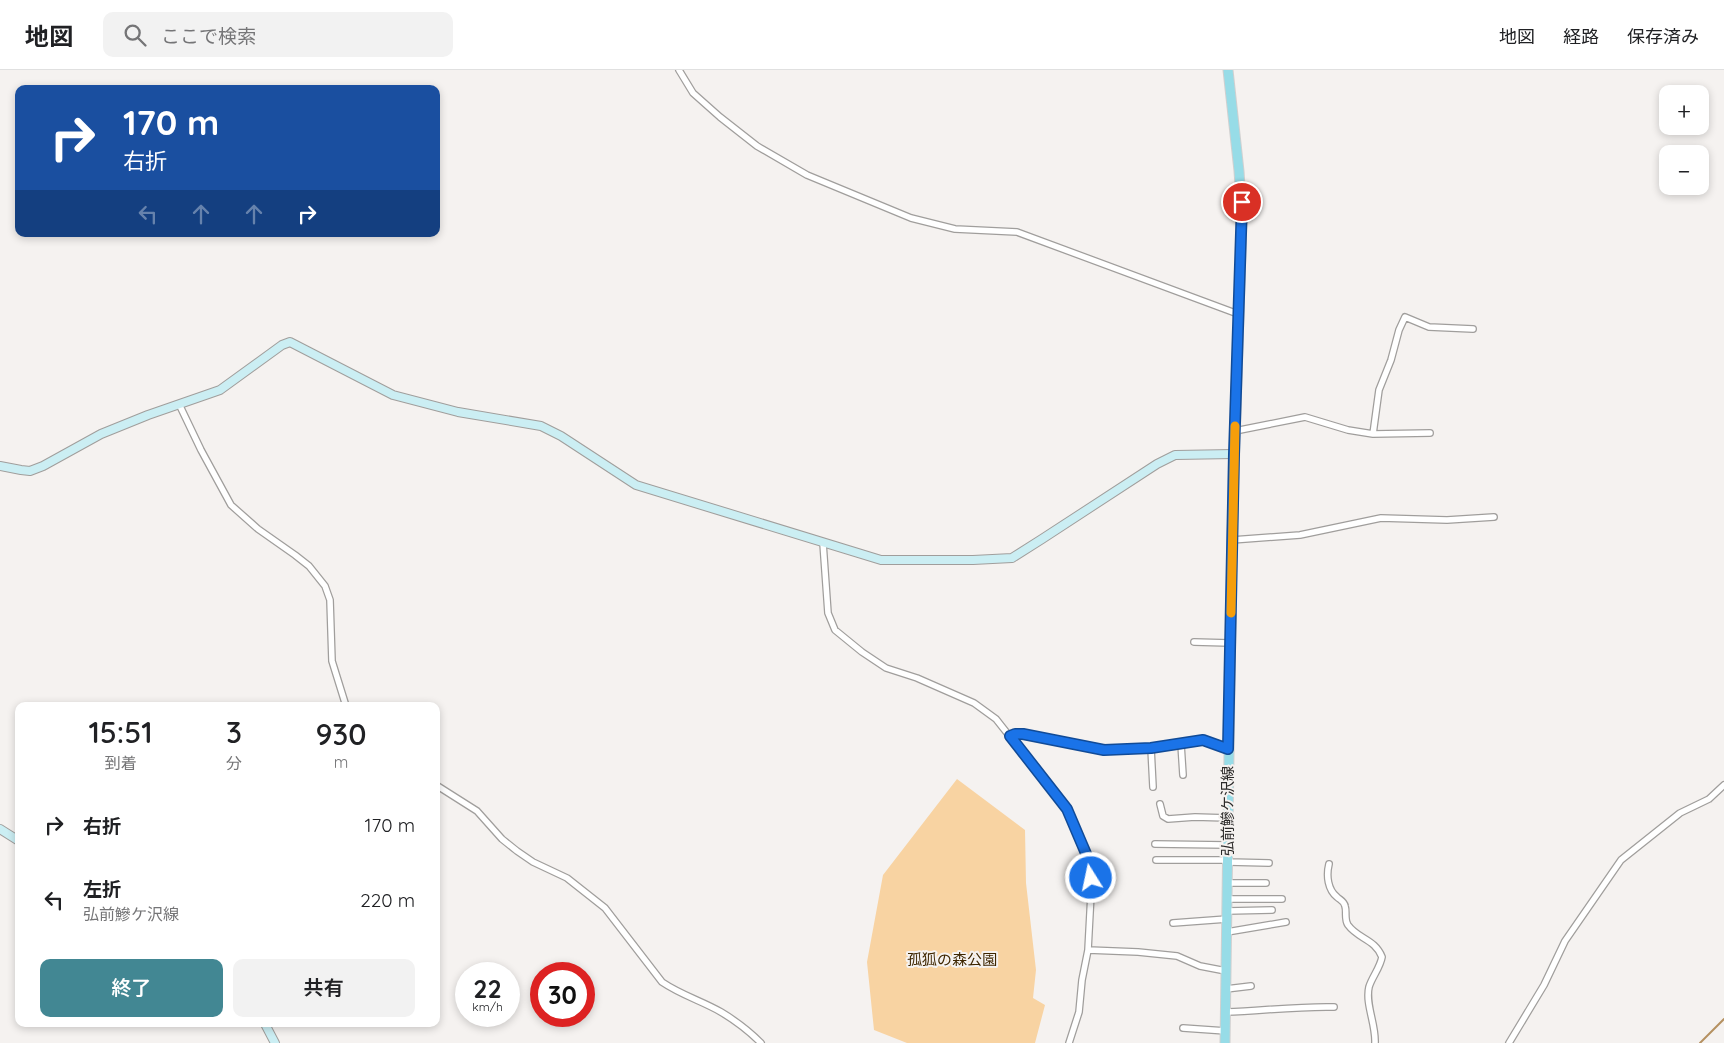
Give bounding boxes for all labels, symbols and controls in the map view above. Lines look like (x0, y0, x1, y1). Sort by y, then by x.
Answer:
search box (103, 12, 453, 57)
text: 地図 (25, 21, 73, 51)
icon: search (121, 21, 149, 49)
text: ここで検索 (161, 24, 256, 48)
text: 地図 (1499, 25, 1535, 48)
text: 経路 (1563, 25, 1599, 48)
text: 保存済み (1627, 25, 1699, 48)
map controls (1659, 85, 1709, 195)
button: + (1659, 85, 1709, 135)
text: 170 m (123, 100, 219, 144)
icon: right (40, 105, 105, 170)
button: − (1659, 145, 1709, 195)
text: 右折 (123, 147, 167, 175)
pin (1221, 181, 1263, 223)
icon: arrive (1228, 188, 1256, 216)
icon: left (134, 200, 162, 228)
icon: ahead (187, 200, 215, 228)
icon: ahead (240, 200, 268, 228)
icon: right (293, 200, 321, 228)
text: 15:51 (88, 713, 153, 751)
text: 3 (226, 713, 242, 751)
text: 930 (315, 715, 367, 753)
text: m (334, 752, 348, 772)
text: 到着 (105, 753, 137, 773)
text: 分 (226, 753, 242, 773)
street label: 弘前鰺ケ沢線 (1218, 766, 1237, 856)
icon: right (40, 811, 68, 839)
text: 170 m (364, 813, 415, 837)
text: 右折 (83, 814, 121, 838)
position arrow (1064, 851, 1116, 903)
text: 左折 (83, 877, 121, 901)
icon: left (40, 886, 68, 914)
text: 220 m (360, 888, 415, 912)
text: 弘前鰺ケ沢線 (83, 904, 179, 924)
park label: 孤狐の森公園 (907, 950, 997, 969)
button: 終了 (40, 959, 223, 1017)
button: 共有 (233, 959, 415, 1017)
speed limit sign: 30 (530, 962, 595, 1027)
text: 22 (473, 973, 502, 1004)
text: km/h (472, 999, 503, 1014)

